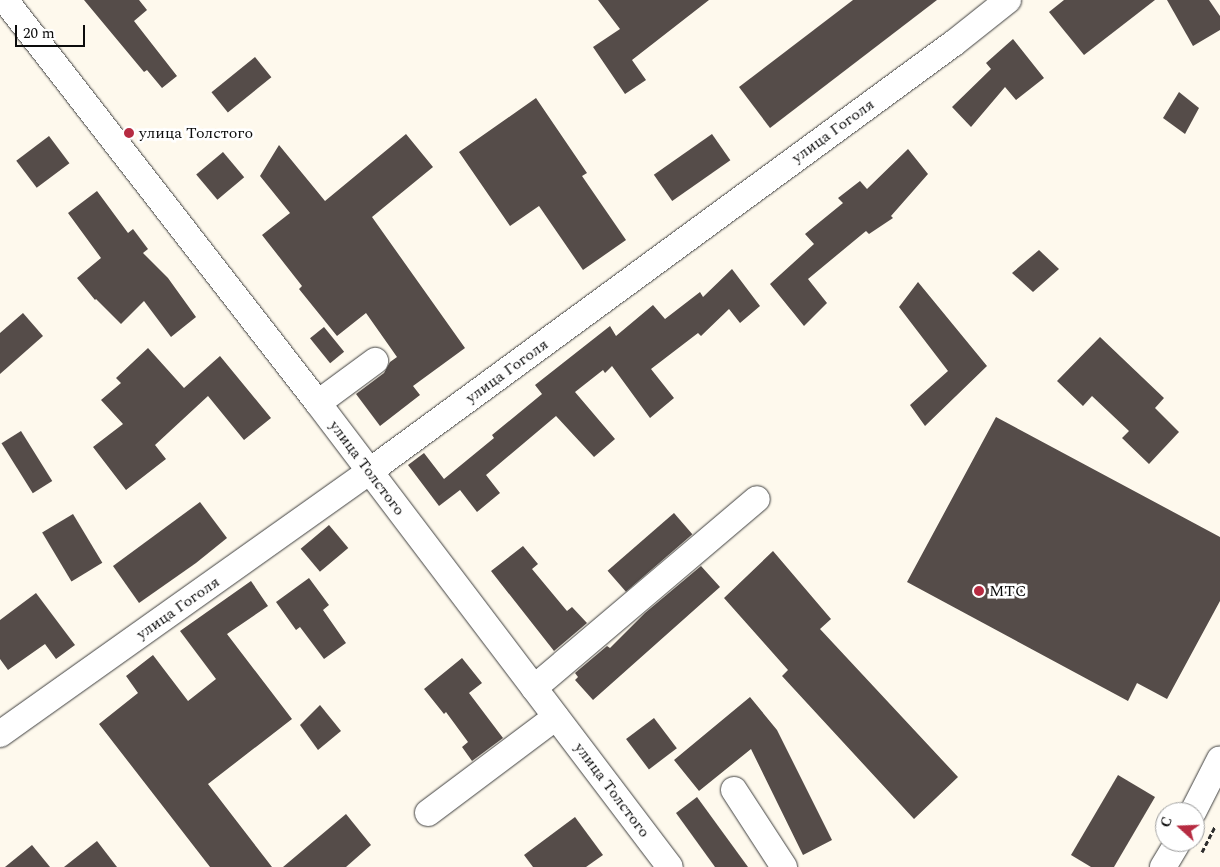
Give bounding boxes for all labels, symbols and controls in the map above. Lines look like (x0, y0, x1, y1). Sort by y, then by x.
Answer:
scale bar (18, 15, 88, 47)
text: 20 m (23, 22, 55, 45)
street label: улица Гоголя (788, 95, 878, 167)
place label: улица Толстого (139, 123, 253, 143)
marker: улица Толстого (123, 127, 135, 139)
street label: улица Гоголя (462, 335, 552, 407)
street label: улица Толстого (325, 417, 409, 519)
street label: улица Гоголя (133, 572, 223, 644)
place label: МТС (989, 581, 1027, 601)
marker: МТС (973, 585, 985, 597)
street label: улица Толстого (570, 739, 654, 841)
north arrow (1155, 802, 1205, 852)
text: С (1155, 814, 1178, 830)

